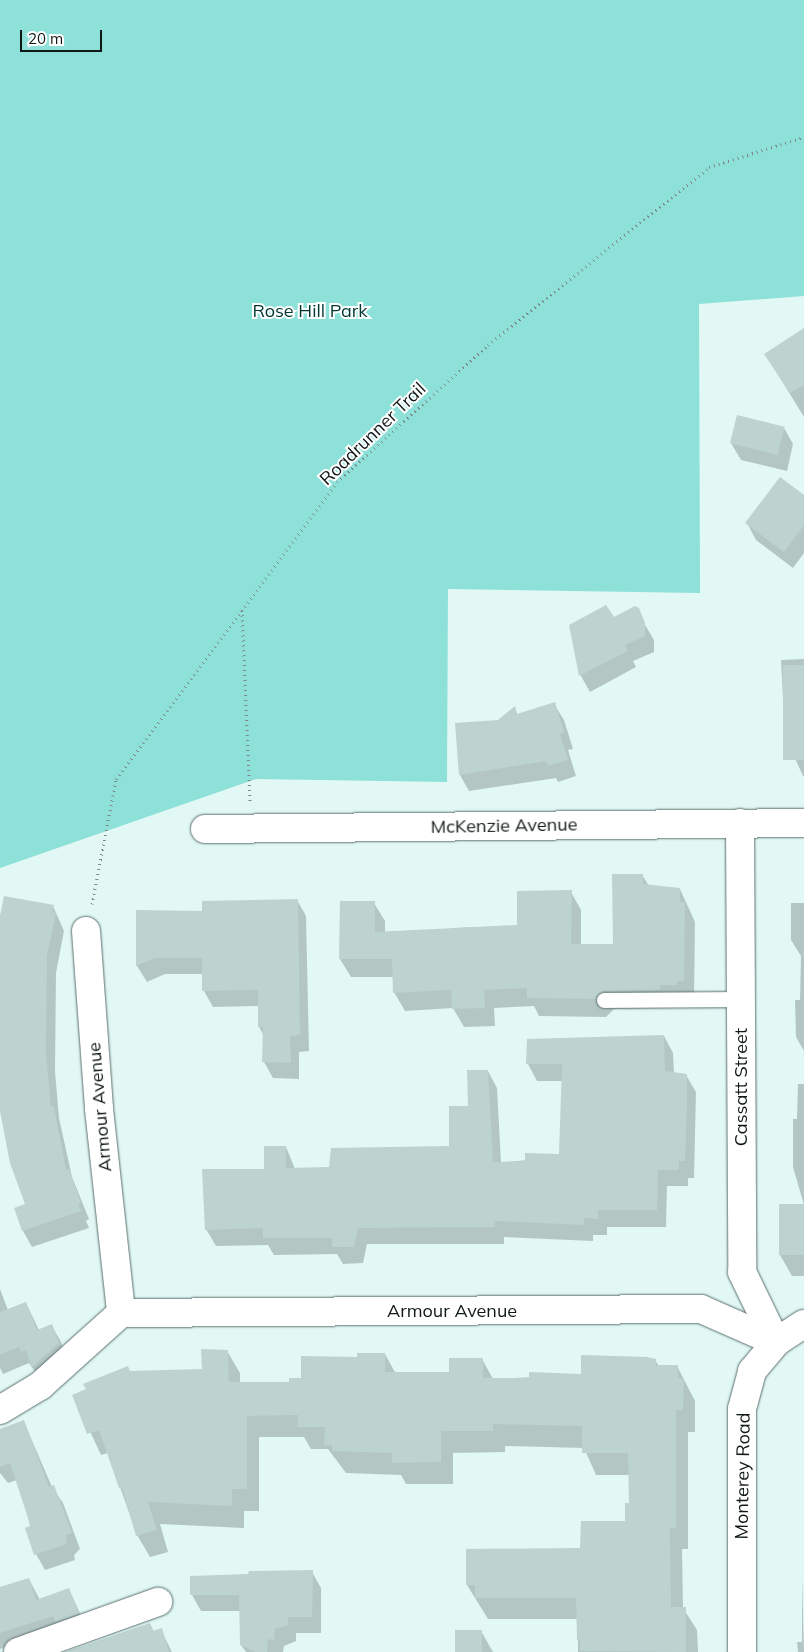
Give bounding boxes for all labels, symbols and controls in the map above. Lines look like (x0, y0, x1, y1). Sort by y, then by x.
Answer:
scale bar (22, 20, 105, 52)
text: 20 m (28, 29, 63, 48)
park label: Rose Hill Park (252, 300, 368, 322)
street label: Roadrunner Trail (316, 378, 430, 490)
street label: McKenzie Avenue (430, 814, 578, 838)
street label: Cassatt Street (730, 1028, 752, 1146)
street label: Armour Avenue (84, 1041, 116, 1173)
street label: Armour Avenue (387, 1300, 517, 1322)
street label: Monterey Road (731, 1412, 755, 1540)

